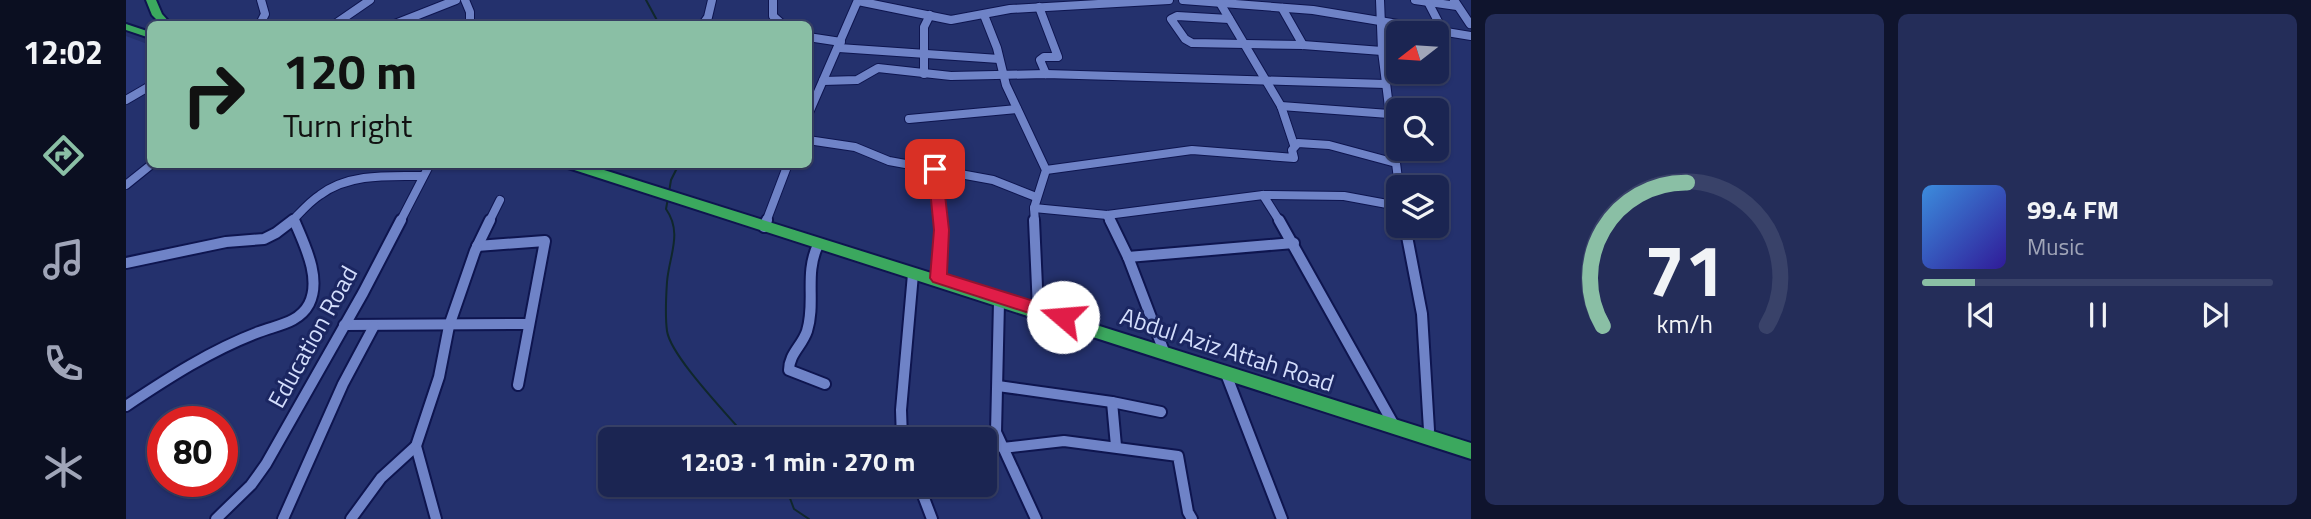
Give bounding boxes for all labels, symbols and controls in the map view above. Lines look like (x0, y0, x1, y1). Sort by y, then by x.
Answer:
north arrow (1386, 21, 1449, 84)
map controls (1386, 21, 1449, 238)
text: 12:02 (23, 28, 103, 76)
text: 120 m (283, 33, 417, 108)
icon: right (168, 49, 259, 140)
button: search (1386, 98, 1449, 161)
text: Turn right (283, 101, 412, 149)
icon: directions (39, 131, 88, 180)
pin (905, 139, 965, 199)
icon: arrive (916, 150, 954, 188)
button: layers (1386, 175, 1449, 238)
text: 99.4 FM (2027, 190, 2119, 229)
text: 71 (1644, 214, 1725, 324)
text: Music (2027, 229, 2084, 264)
icon: music (39, 235, 88, 284)
street label: Education Road (258, 259, 366, 414)
position arrow (1026, 280, 1100, 354)
icon: previous (1962, 296, 2000, 334)
icon: pause (2079, 296, 2117, 334)
icon: next (2196, 296, 2234, 334)
street label: Abdul Aziz Attah Road (1116, 298, 1339, 401)
text: km/h (1656, 304, 1713, 342)
icon: phone (39, 339, 88, 388)
speed limit sign: 80 (147, 406, 238, 497)
text: 12:03 · 1 min · 270 m (680, 442, 915, 481)
icon: climate (39, 443, 88, 492)

